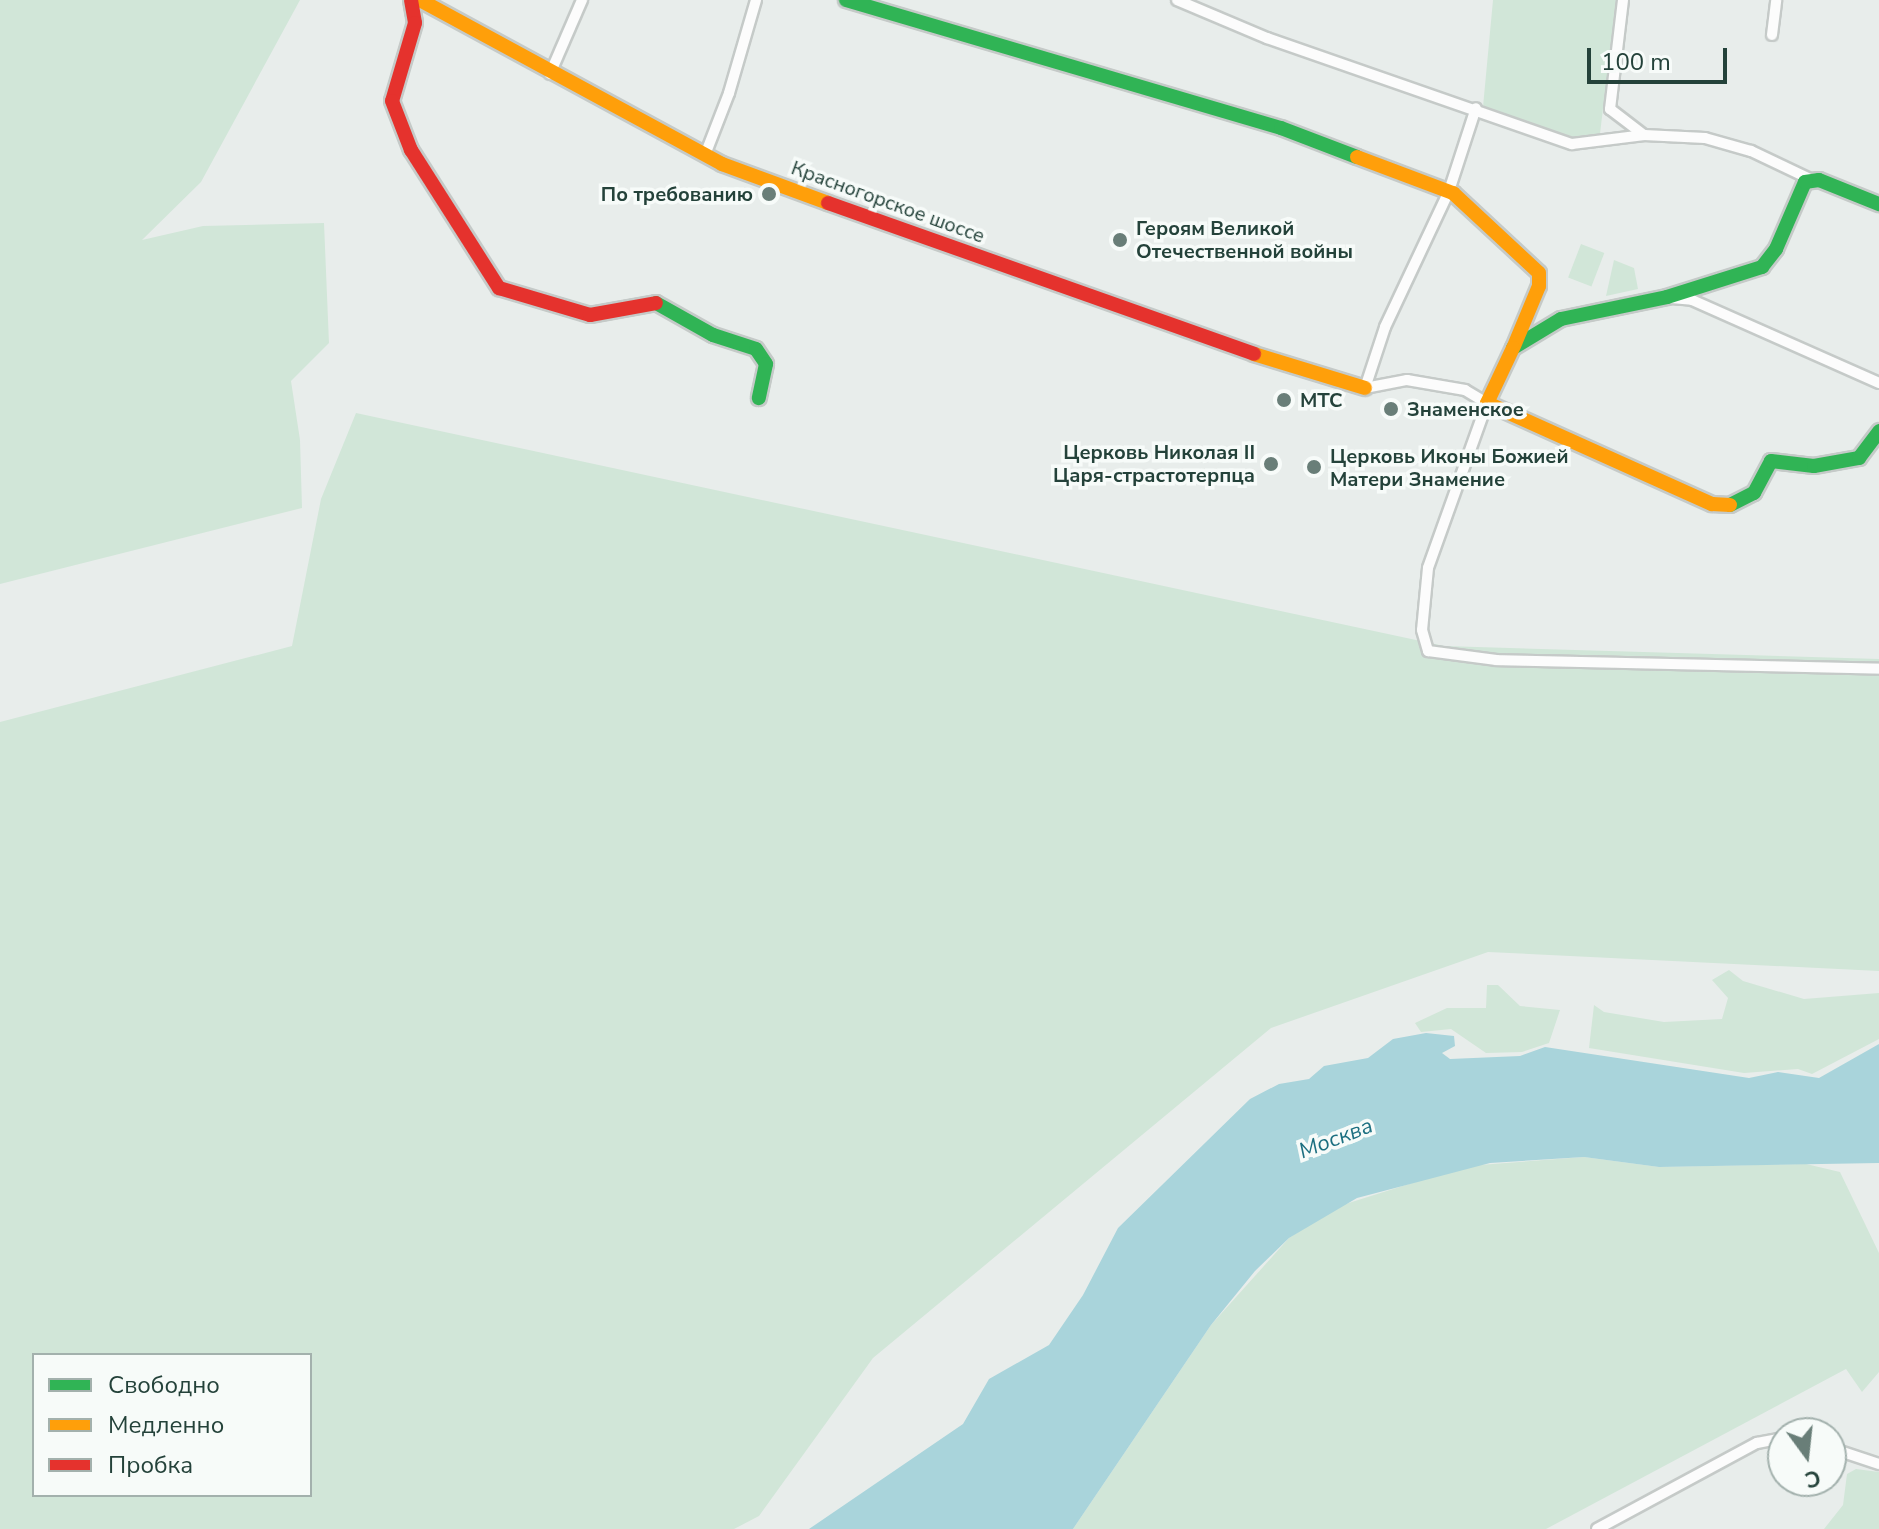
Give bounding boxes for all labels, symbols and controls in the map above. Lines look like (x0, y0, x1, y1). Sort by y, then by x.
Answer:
scale bar (1591, 32, 1731, 82)
text: 100 m (1601, 46, 1671, 78)
street label: Красногорское шоссе (788, 156, 988, 248)
place label: По требованию (601, 182, 753, 206)
marker: По требованию (760, 185, 778, 203)
place label: Героям Великой Отечественной войны (1136, 216, 1353, 263)
marker: Героям Великой Отечественной войны (1111, 231, 1129, 249)
place label: МТС (1300, 388, 1343, 412)
marker: МТС (1275, 391, 1293, 409)
place label: Знаменское (1407, 397, 1524, 421)
marker: Знаменское (1382, 400, 1400, 418)
place label: Церковь Николая II Царя-страстотерпца (1053, 440, 1255, 487)
place label: Церковь Иконы Божией Матери Знамение (1330, 444, 1569, 491)
marker: Церковь Николая II Царя-страстотерпца (1262, 455, 1280, 473)
marker: Церковь Иконы Божией Матери Знамение (1305, 458, 1323, 476)
water label: Москва (1295, 1113, 1377, 1165)
legend (32, 1353, 312, 1497)
text: Свободно (108, 1369, 220, 1401)
text: Медленно (108, 1409, 224, 1441)
north arrow (1767, 1417, 1847, 1497)
text: Пробка (108, 1449, 193, 1481)
text: С (1802, 1462, 1824, 1495)

